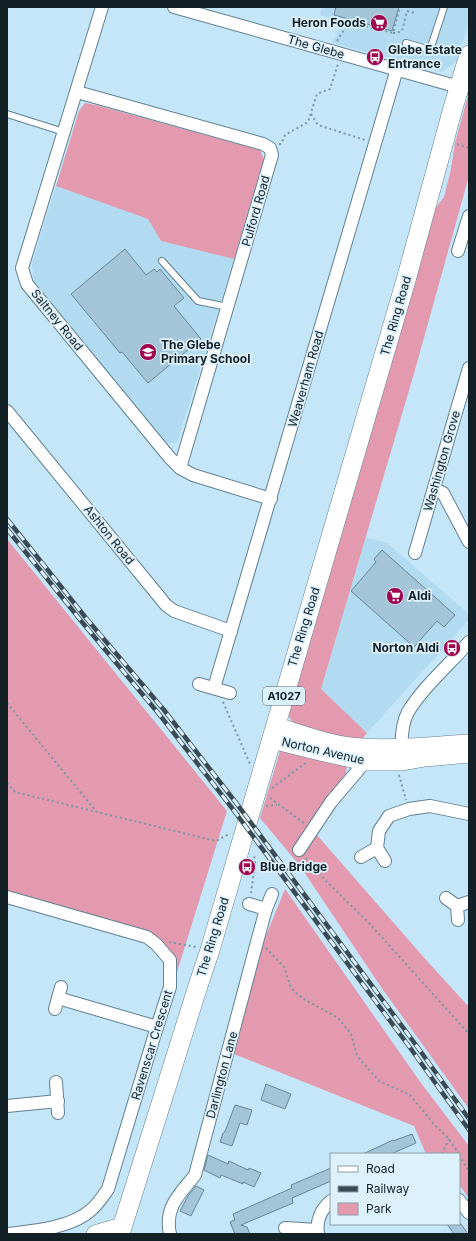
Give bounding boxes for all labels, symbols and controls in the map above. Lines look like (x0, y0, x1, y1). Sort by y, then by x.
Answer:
supermarket icon: Heron Foods (369, 13, 389, 33)
place label: Heron Foods (292, 15, 366, 30)
street label: The Glebe (286, 31, 346, 62)
place label: Glebe Estate Entrance (388, 42, 462, 71)
bus stop icon: Glebe Estate Entrance (365, 47, 385, 67)
street label: Pulford Road (238, 174, 273, 248)
street label: The Ring Road (377, 274, 414, 358)
street label: Saltney Road (28, 286, 87, 353)
street label: Weaverham Road (285, 329, 326, 429)
place label: The Glebe Primary School (161, 337, 250, 366)
school or university icon: The Glebe Primary School (138, 342, 158, 362)
street label: Washington Grove (420, 409, 463, 513)
street label: Ashton Road (81, 502, 138, 567)
street label: The Ring Road (284, 585, 323, 669)
supermarket icon: Aldi (385, 586, 405, 606)
place label: Aldi (408, 588, 431, 603)
bus stop icon: Norton Aldi (442, 638, 462, 658)
place label: Norton Aldi (372, 640, 439, 655)
road number: A1027 (263, 687, 305, 705)
street label: Norton Avenue (280, 734, 366, 767)
bus stop icon: Blue Bridge (237, 857, 257, 877)
place label: Blue Bridge (260, 859, 327, 874)
street label: The Ring Road (193, 895, 232, 979)
street label: Ravenscar Crescent (128, 988, 175, 1102)
street label: Darlington Lane (203, 1030, 240, 1120)
legend (330, 1153, 460, 1225)
text: Road (366, 1161, 395, 1176)
text: Railway (366, 1181, 410, 1196)
text: Park (366, 1201, 392, 1216)

